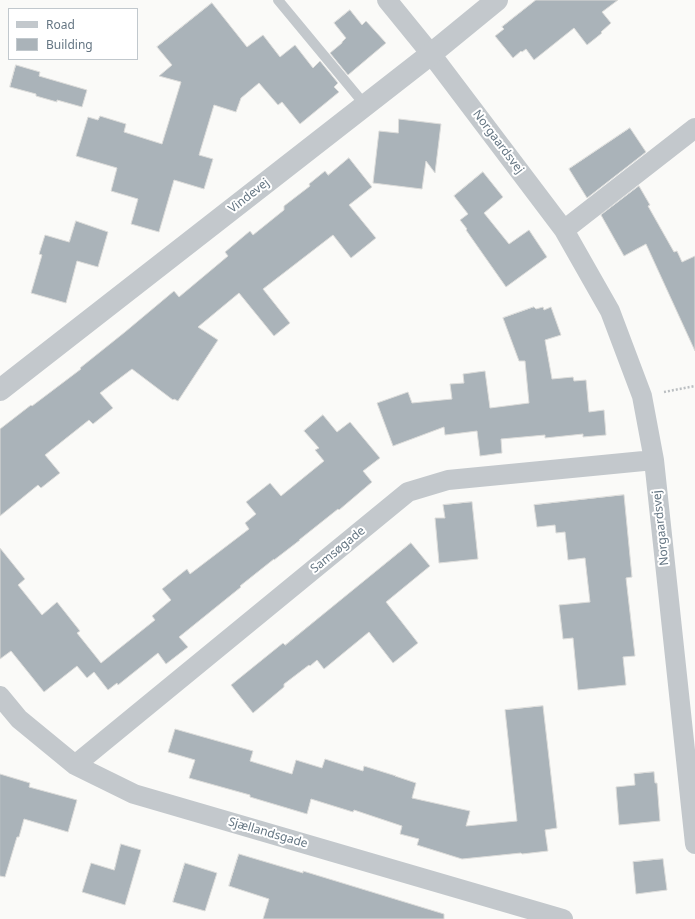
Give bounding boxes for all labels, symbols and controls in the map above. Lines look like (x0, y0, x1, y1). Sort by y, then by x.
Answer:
legend (8, 8, 138, 60)
text: Road (46, 16, 75, 33)
text: Building (46, 36, 93, 53)
street label: Norgaardsvej (469, 107, 527, 177)
street label: Vindevej (226, 176, 272, 216)
street label: Norgaardsvej (650, 490, 672, 566)
street label: Samsøgade (308, 524, 368, 576)
street label: Sjællandsgade (227, 815, 309, 851)

